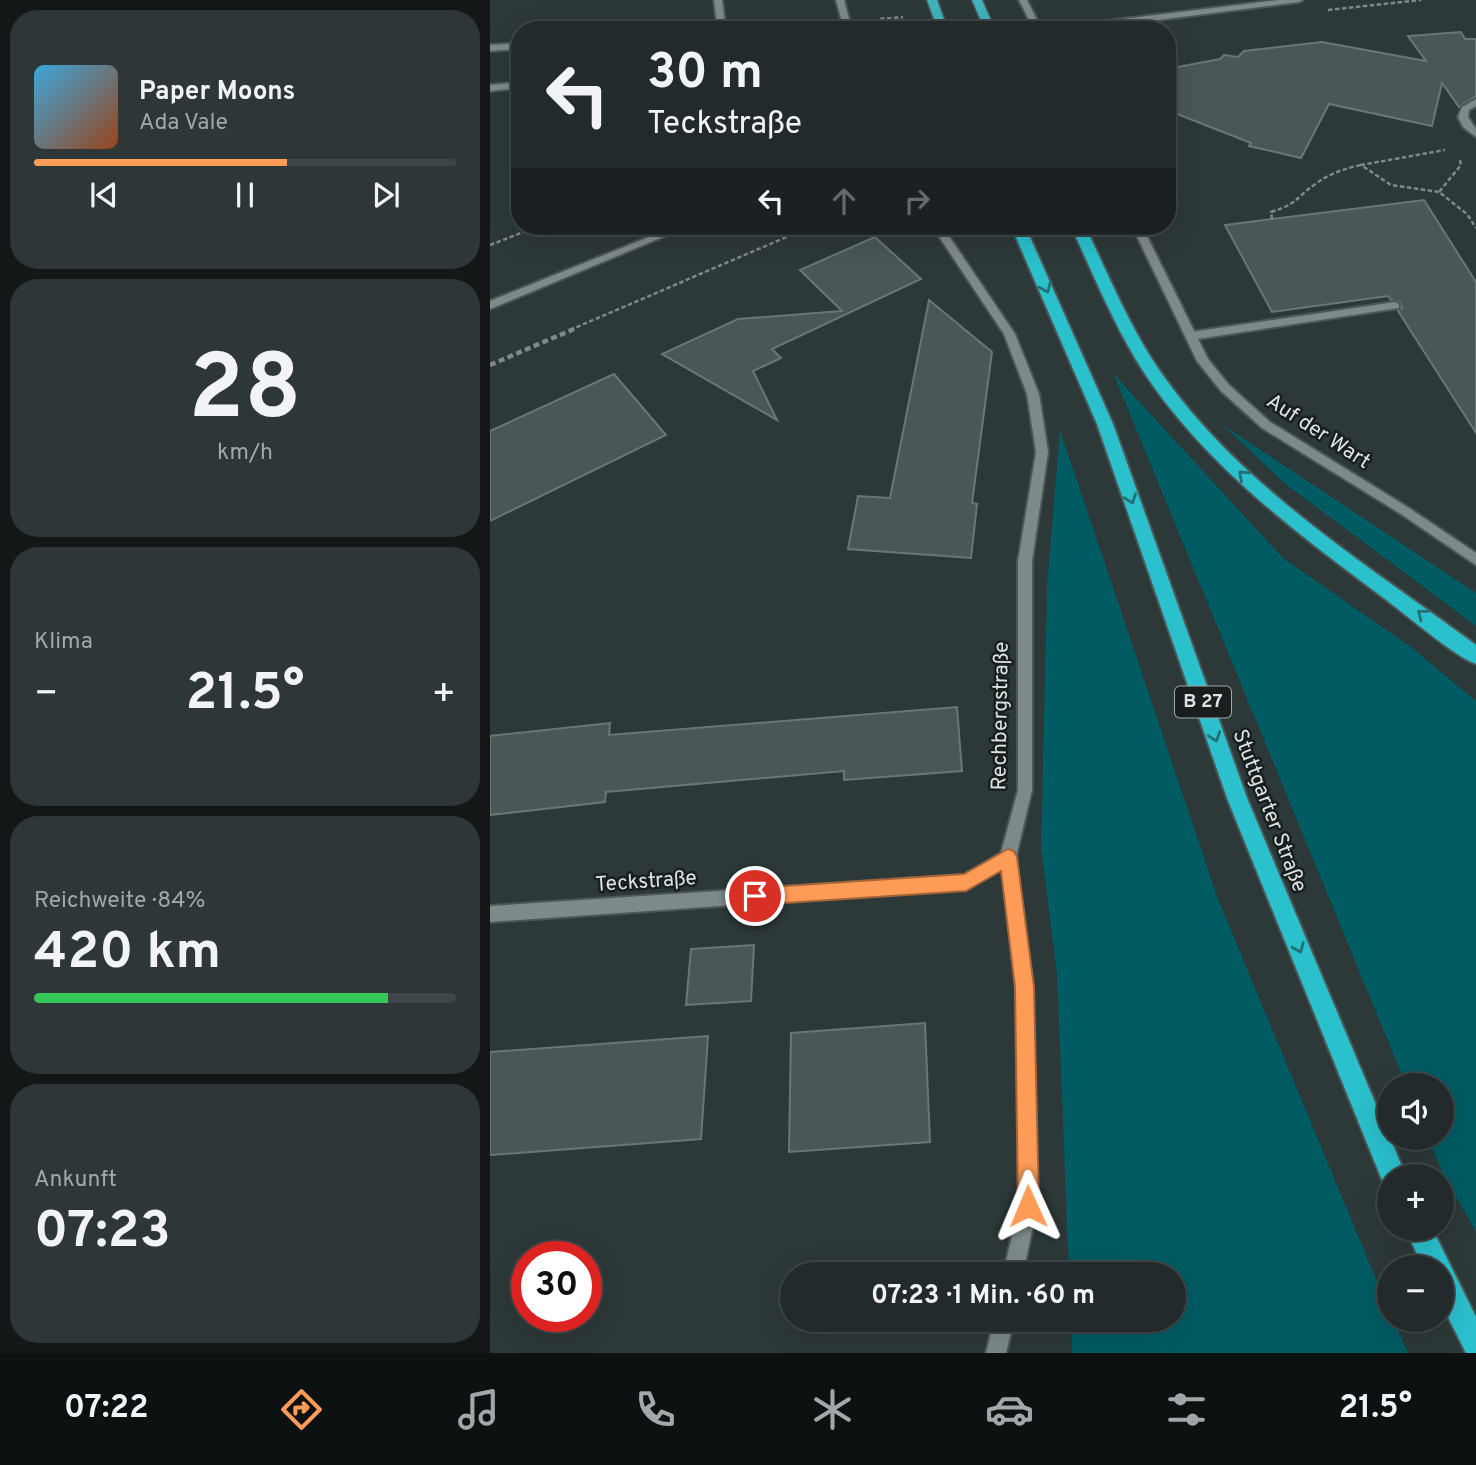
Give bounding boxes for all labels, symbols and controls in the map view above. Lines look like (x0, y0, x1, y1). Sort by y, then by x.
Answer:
text: 30 m (647, 44, 763, 106)
icon: left (532, 49, 623, 140)
text: Paper Moons (139, 76, 295, 109)
text: Teckstraße (647, 105, 802, 145)
text: Ada Vale (139, 109, 228, 138)
icon: previous (85, 176, 123, 214)
icon: pause (226, 176, 264, 214)
icon: next (367, 176, 405, 214)
icon: left (752, 182, 790, 220)
icon: ahead (825, 182, 863, 220)
icon: right (898, 182, 936, 220)
one-way arrow (1037, 282, 1051, 294)
text: 28 (189, 336, 301, 451)
street label: Auf der Wart (1261, 388, 1375, 476)
text: km/h (217, 439, 273, 468)
one-way arrow (1238, 470, 1251, 483)
one-way arrow (1123, 493, 1137, 505)
one-way arrow (1417, 610, 1430, 623)
text: Klima (34, 628, 93, 657)
street label: Rechbergstraße (986, 641, 1016, 791)
text: 21.5° (186, 662, 304, 728)
text: − (34, 671, 59, 720)
text: + (431, 671, 456, 720)
road number: B 27 (1175, 687, 1231, 718)
street label: Stuttgarter Straße (1226, 726, 1312, 896)
one-way arrow (1207, 730, 1221, 742)
street label: Teckstraße (594, 865, 698, 899)
pin (725, 866, 785, 926)
icon: arrive (736, 877, 774, 915)
text: Reichweite · 84% (34, 887, 206, 916)
text: 420 km (34, 921, 221, 987)
one-way arrow (1291, 941, 1305, 953)
map controls (1377, 1073, 1454, 1332)
button: sound (1377, 1073, 1454, 1150)
button: + (1377, 1164, 1454, 1241)
text: Ankunft (34, 1166, 117, 1195)
position arrow (991, 1169, 1065, 1243)
text: 07:23 (34, 1200, 171, 1266)
speed limit sign: 30 (511, 1241, 602, 1332)
button: − (1377, 1255, 1454, 1332)
text: 07:23 · 1 Min. · 60 m (871, 1280, 1095, 1313)
icon: directions (277, 1385, 326, 1434)
icon: music (454, 1385, 503, 1434)
icon: phone (631, 1385, 680, 1434)
icon: climate (808, 1385, 857, 1434)
icon: car (985, 1385, 1034, 1434)
icon: filters (1162, 1385, 1211, 1434)
text: 07:22 (64, 1389, 149, 1429)
text: 21.5° (1339, 1389, 1412, 1429)

